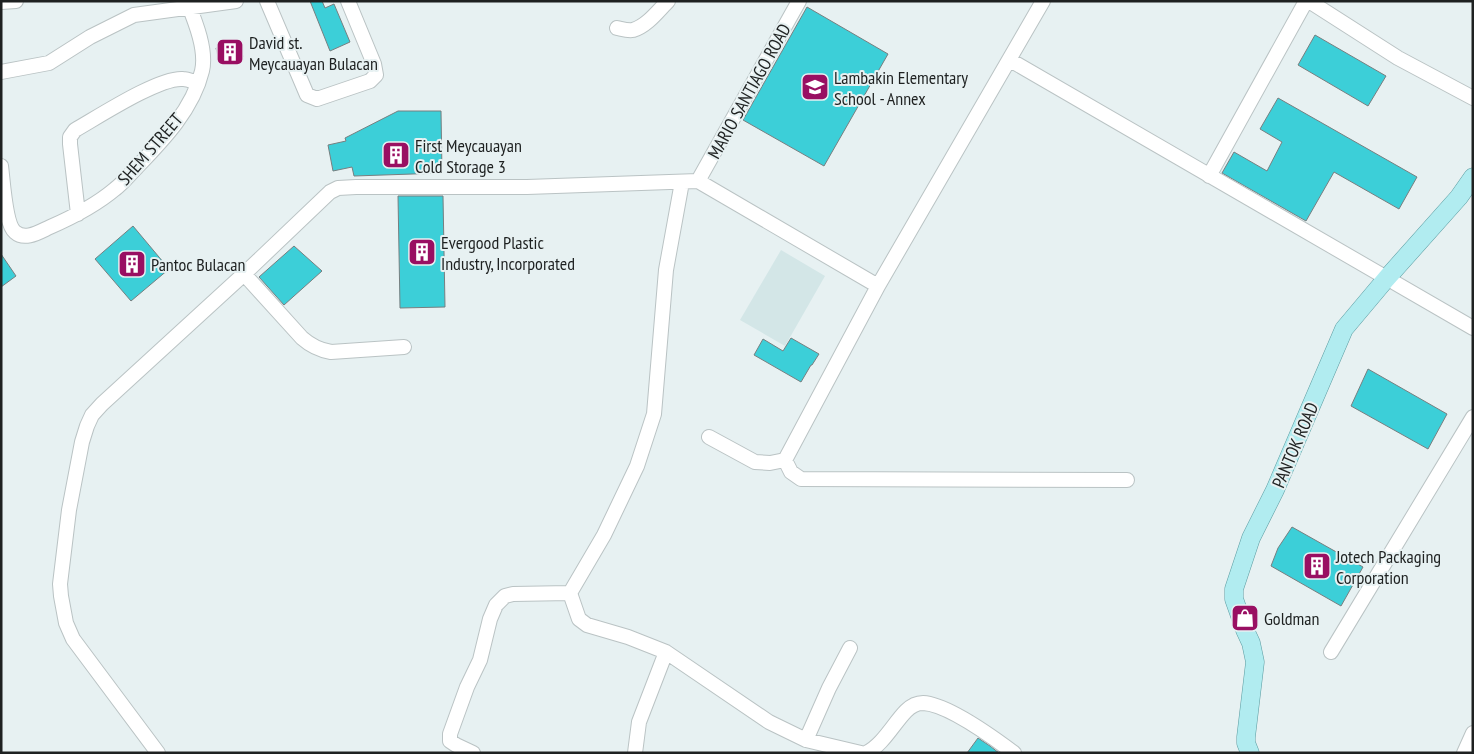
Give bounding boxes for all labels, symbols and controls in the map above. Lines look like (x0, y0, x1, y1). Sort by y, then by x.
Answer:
street label: MARIO SANTIAGO ROAD (702, 19, 796, 163)
place label: David st. Meycauayan Bulacan (249, 31, 378, 75)
building icon: David st. Meycauayan Bulacan (215, 37, 245, 67)
place label: Lambakin Elementary School - Annex (834, 66, 968, 110)
school or university icon: Lambakin Elementary School - Annex (800, 72, 830, 102)
street label: SHEM STREET (112, 108, 188, 190)
place label: First Meycauayan Cold Storage 3 (415, 134, 522, 178)
building icon: First Meycauayan Cold Storage 3 (381, 140, 411, 170)
place label: Evergood Plastic Industry, Incorporated (441, 231, 575, 275)
building icon: Evergood Plastic Industry, Incorporated (407, 237, 437, 267)
building icon: Pantoc Bulacan (117, 249, 147, 279)
place label: Pantoc Bulacan (151, 253, 245, 276)
street label: PANTOK ROAD (1267, 399, 1323, 491)
place label: Jotech Packaging Corporation (1335, 545, 1441, 589)
building icon: Jotech Packaging Corporation (1302, 551, 1332, 581)
shop icon: Goldman (1230, 603, 1260, 633)
place label: Goldman (1264, 607, 1319, 630)

